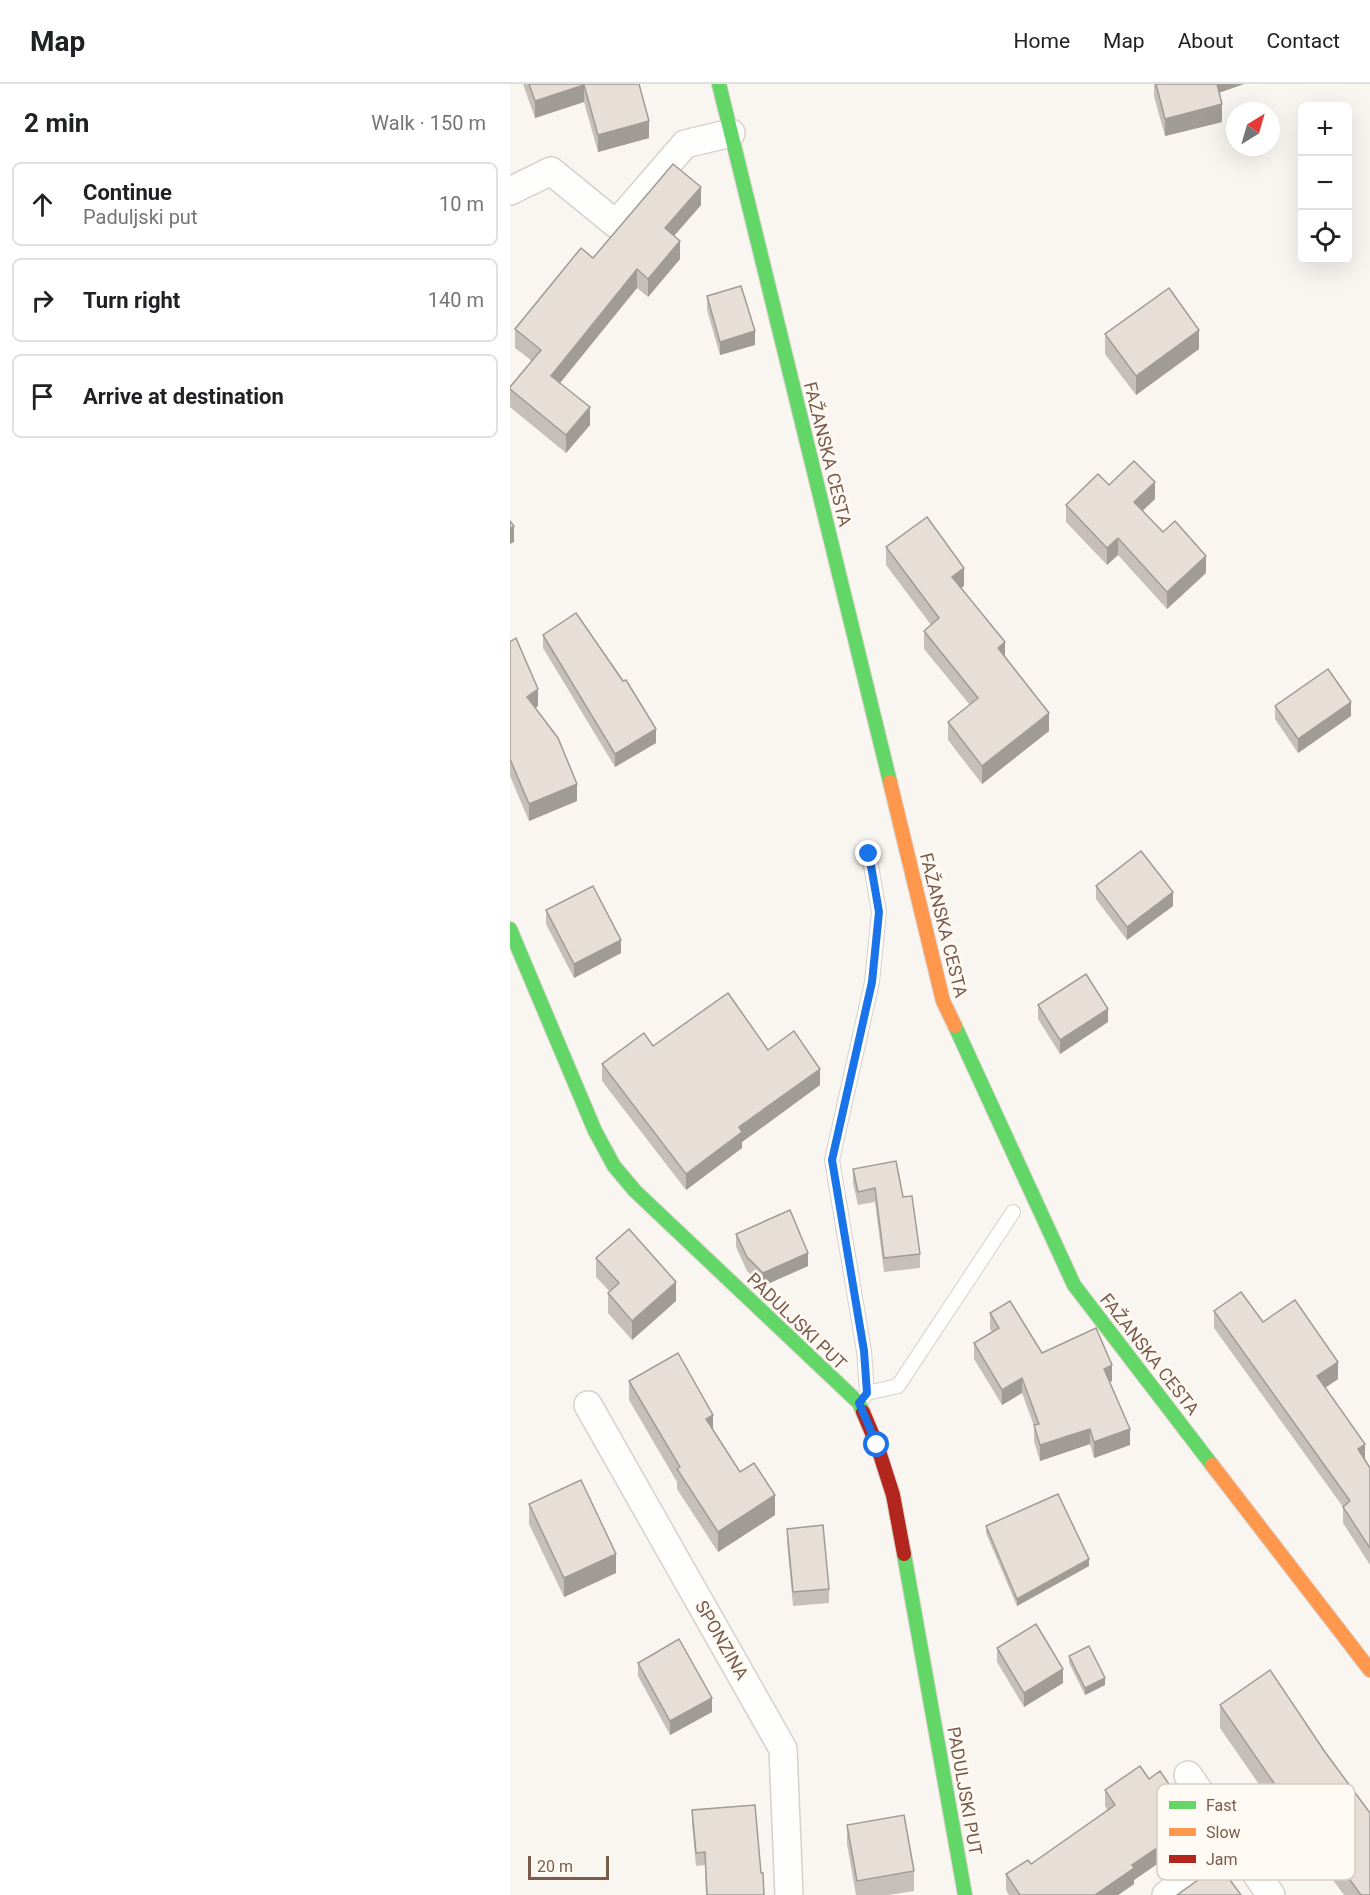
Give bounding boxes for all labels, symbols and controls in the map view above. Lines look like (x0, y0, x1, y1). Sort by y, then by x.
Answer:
text: Map (30, 25, 85, 58)
text: Home (1014, 29, 1070, 53)
text: Map (1103, 29, 1145, 53)
text: About (1178, 29, 1234, 53)
text: Contact (1267, 29, 1340, 53)
north arrow (1226, 102, 1280, 156)
map controls (1298, 102, 1352, 264)
button: + (1298, 102, 1352, 156)
text: 2 min (24, 108, 89, 138)
text: Walk · 150 m (371, 111, 486, 135)
button: − (1298, 156, 1352, 210)
text: Continue (83, 180, 172, 205)
icon: ahead (26, 188, 59, 221)
text: 10 m (439, 192, 484, 216)
text: Paduljski put (83, 205, 197, 229)
button: locate (1298, 210, 1352, 264)
icon: right (26, 284, 59, 317)
text: Turn right (83, 288, 180, 313)
text: 140 m (428, 288, 484, 312)
icon: arrive (26, 380, 59, 413)
street label: FAŽANSKA CESTA (800, 380, 856, 529)
text: Arrive at destination (83, 384, 284, 409)
route end (855, 840, 881, 866)
street label: FAŽANSKA CESTA (916, 851, 972, 1000)
street label: PADULJSKI PUT (743, 1268, 851, 1374)
street label: FAŽANSKA CESTA (1096, 1289, 1204, 1419)
route start (863, 1431, 889, 1457)
street label: SPONZINA (691, 1597, 753, 1683)
street label: PADULJSKI PUT (943, 1725, 987, 1857)
legend (1157, 1784, 1355, 1880)
text: Fast (1206, 1796, 1237, 1815)
text: Slow (1206, 1823, 1241, 1842)
text: Jam (1206, 1850, 1238, 1869)
scale bar (528, 1853, 609, 1880)
text: 20 m (537, 1857, 573, 1876)

